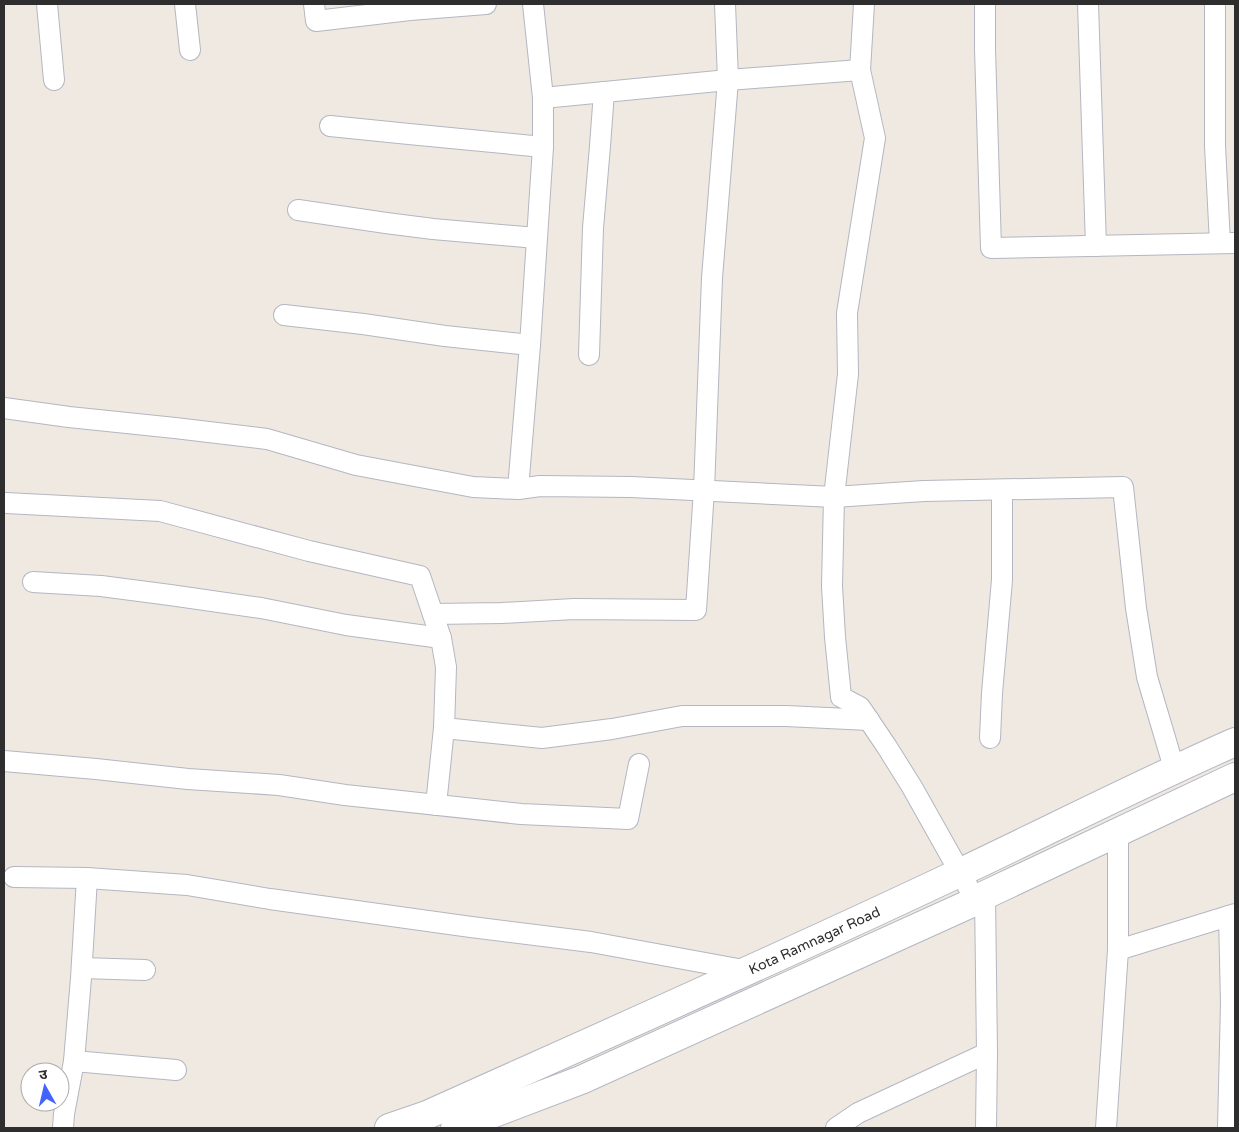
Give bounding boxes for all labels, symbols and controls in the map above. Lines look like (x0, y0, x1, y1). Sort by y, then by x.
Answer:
street label: Kota Ramnagar Road (746, 903, 883, 978)
north arrow (20, 1062, 70, 1112)
text: उ (38, 1066, 49, 1084)

